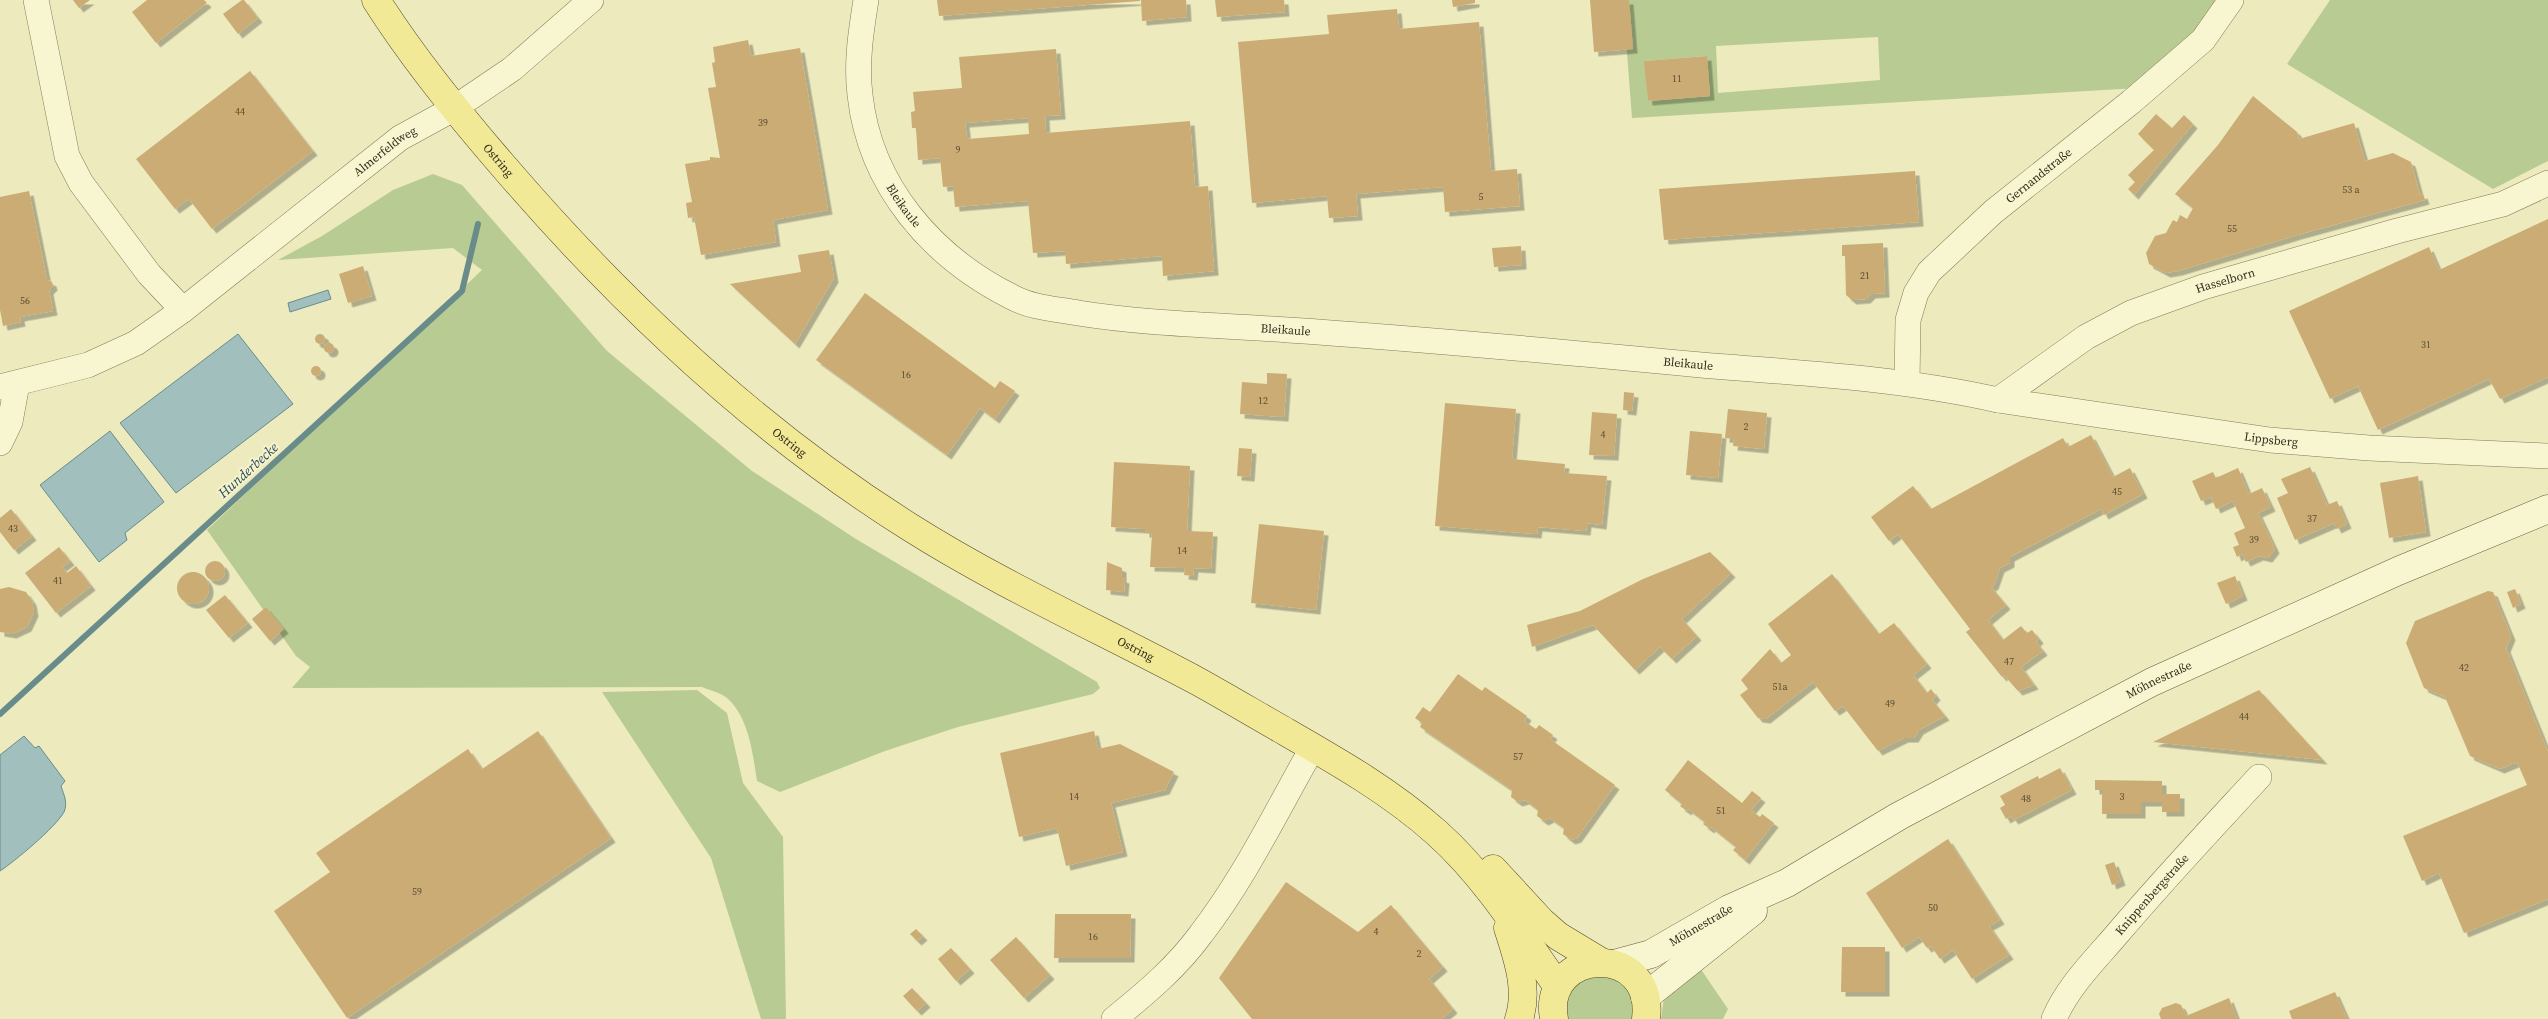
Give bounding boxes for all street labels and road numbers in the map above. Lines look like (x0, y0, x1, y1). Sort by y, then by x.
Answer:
street label: Almerfeldweg (350, 122, 419, 180)
street label: Ostring (479, 140, 517, 181)
street label: Gernandstraße (2002, 144, 2075, 207)
street label: Bleikaule (883, 181, 925, 231)
street label: Hasselborn (2193, 264, 2257, 297)
street label: Bleikaule (1260, 320, 1311, 339)
street label: Bleikaule (1663, 353, 1714, 374)
street label: Ostring (769, 424, 810, 461)
street label: Lippsberg (2243, 428, 2299, 450)
street label: Ostring (1114, 633, 1157, 665)
street label: Möhnestraße (2123, 657, 2194, 702)
street label: Knippenbergstraße (2112, 850, 2192, 939)
street label: Möhnestraße (1666, 900, 1735, 950)

